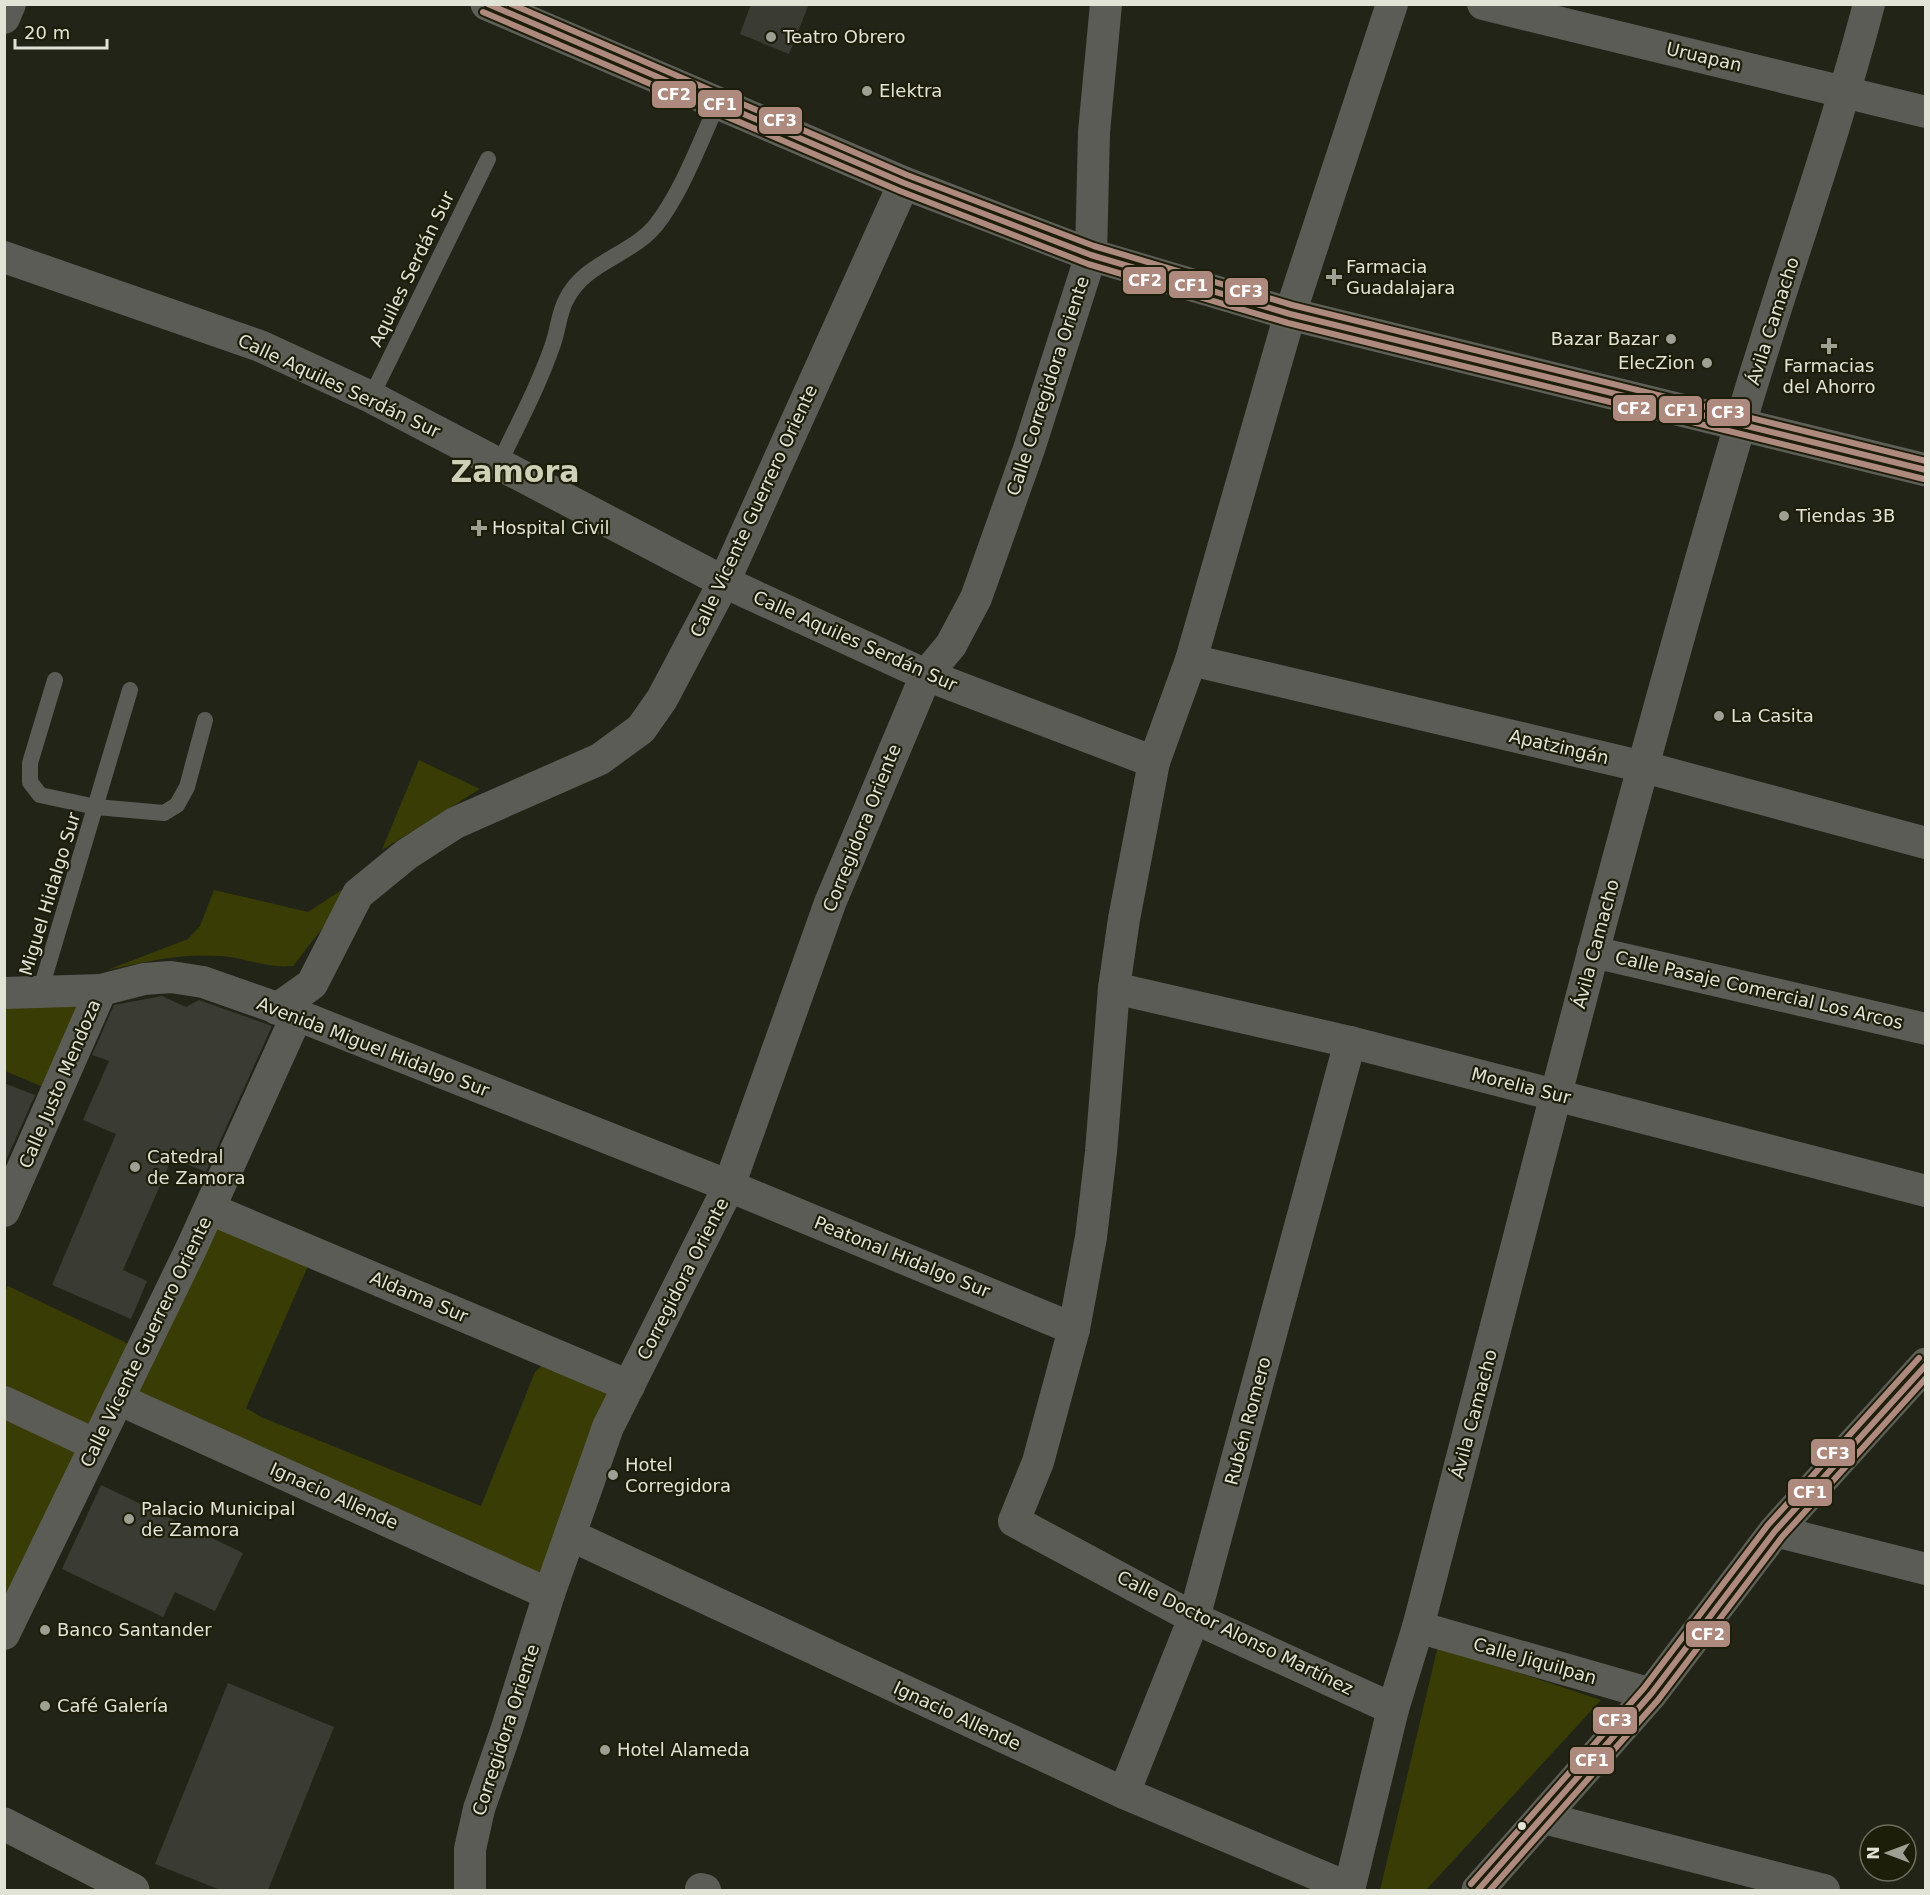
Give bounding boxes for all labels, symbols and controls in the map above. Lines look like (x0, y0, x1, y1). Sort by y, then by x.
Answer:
scale bar (15, 12, 106, 50)
text: 20 m (24, 22, 70, 43)
place label: Teatro Obrero (782, 26, 906, 47)
marker: Teatro Obrero (764, 30, 778, 44)
street label: Uruapan (1664, 38, 1744, 75)
line badge: CF2 (651, 80, 697, 109)
place label: Elektra (879, 80, 942, 101)
marker: Elektra (860, 84, 874, 98)
text: CF2 (657, 85, 691, 104)
line badge: CF1 (697, 89, 743, 118)
text: CF1 (703, 95, 737, 114)
line badge: CF3 (758, 106, 803, 135)
text: CF3 (763, 111, 797, 130)
street label: Aquiles Serdán Sur (365, 187, 459, 350)
street label: Ávila Camacho (1742, 254, 1803, 387)
place label: Farmacia Guadalajara (1346, 256, 1455, 298)
line badge: CF2 (1122, 266, 1167, 295)
line badge: CF1 (1168, 270, 1214, 299)
marker: Farmacia Guadalajara (1327, 270, 1341, 284)
text: CF2 (1128, 271, 1162, 290)
street label: Calle Corregidora Oriente (1002, 274, 1093, 498)
text: CF1 (1174, 276, 1208, 295)
line badge: CF3 (1224, 277, 1269, 306)
text: CF3 (1229, 282, 1263, 301)
place label: Bazar Bazar (1551, 328, 1660, 349)
street label: Calle Aquiles Serdán Sur (235, 329, 444, 442)
marker: Bazar Bazar (1664, 332, 1678, 346)
marker: Farmacias del Ahorro (1822, 339, 1836, 353)
place label: ElecZion (1618, 352, 1695, 373)
place label: Farmacias del Ahorro (1782, 355, 1876, 397)
marker: ElecZion (1700, 356, 1714, 370)
street label: Calle Vicente Guerrero Oriente (686, 381, 821, 640)
line badge: CF2 (1612, 394, 1657, 422)
line badge: CF1 (1658, 395, 1703, 424)
line badge: CF3 (1706, 398, 1751, 427)
text: CF2 (1617, 399, 1651, 418)
text: CF1 (1664, 401, 1698, 420)
text: CF3 (1711, 403, 1745, 422)
district label: Zamora (451, 454, 579, 489)
place label: Tiendas 3B (1795, 505, 1895, 526)
marker: Tiendas 3B (1777, 509, 1791, 523)
place label: Hospital Civil (492, 517, 609, 538)
marker: Hospital Civil (470, 519, 488, 537)
street label: Calle Aquiles Serdán Sur (750, 586, 961, 695)
place label: La Casita (1731, 705, 1814, 726)
marker: La Casita (1712, 709, 1726, 723)
street label: Apatzingán (1507, 725, 1611, 768)
street label: Corregidora Oriente (818, 741, 905, 915)
street label: Miguel Hidalgo Sur (15, 809, 85, 978)
street label: Ávila Camacho (1568, 877, 1623, 1011)
street label: Calle Pasaje Comercial Los Arcos (1613, 946, 1905, 1033)
street label: Avenida Miguel Hidalgo Sur (254, 992, 493, 1101)
street label: Calle Justo Mendoza (14, 996, 105, 1171)
street label: Morelia Sur (1469, 1063, 1574, 1108)
place label: Catedral de Zamora (147, 1146, 246, 1188)
marker: Catedral de Zamora (128, 1160, 142, 1174)
street label: Corregidora Oriente (633, 1194, 733, 1363)
street label: Peatonal Hidalgo Sur (811, 1212, 994, 1302)
street label: Calle Vicente Guerrero Oriente (76, 1213, 216, 1470)
street label: Aldama Sur (367, 1266, 472, 1327)
street label: Ávila Camacho (1446, 1347, 1501, 1481)
street label: Rubén Romero (1220, 1354, 1275, 1487)
line badge: CF3 (1810, 1438, 1856, 1467)
text: CF3 (1816, 1444, 1850, 1463)
place label: Hotel Corregidora (625, 1454, 731, 1496)
street label: Ignacio Allende (267, 1458, 402, 1533)
marker: Hotel Corregidora (606, 1468, 620, 1482)
line badge: CF1 (1787, 1478, 1833, 1507)
text: CF1 (1793, 1483, 1827, 1502)
place label: Palacio Municipal de Zamora (141, 1498, 295, 1540)
marker: Palacio Municipal de Zamora (122, 1512, 136, 1526)
street label: Calle Doctor Alonso Martínez (1114, 1566, 1357, 1699)
place label: Banco Santander (57, 1619, 212, 1640)
line badge: CF2 (1685, 1620, 1731, 1648)
marker: Banco Santander (38, 1623, 52, 1637)
text: CF2 (1691, 1625, 1725, 1644)
street label: Calle Jiquilpan (1471, 1633, 1599, 1688)
street label: Corregidora Oriente (468, 1642, 543, 1818)
street label: Ignacio Allende (890, 1677, 1024, 1754)
place label: Café Galería (57, 1695, 168, 1716)
marker: Café Galería (38, 1699, 52, 1713)
line badge: CF3 (1592, 1706, 1638, 1735)
text: CF3 (1598, 1711, 1632, 1730)
place label: Hotel Alameda (617, 1739, 750, 1760)
marker: Hotel Alameda (598, 1743, 612, 1757)
line badge: CF1 (1569, 1746, 1615, 1775)
text: CF1 (1575, 1751, 1609, 1770)
unlabelled marker (1516, 1820, 1528, 1832)
north arrow (1858, 1823, 1918, 1883)
text: N (1864, 1846, 1883, 1860)

